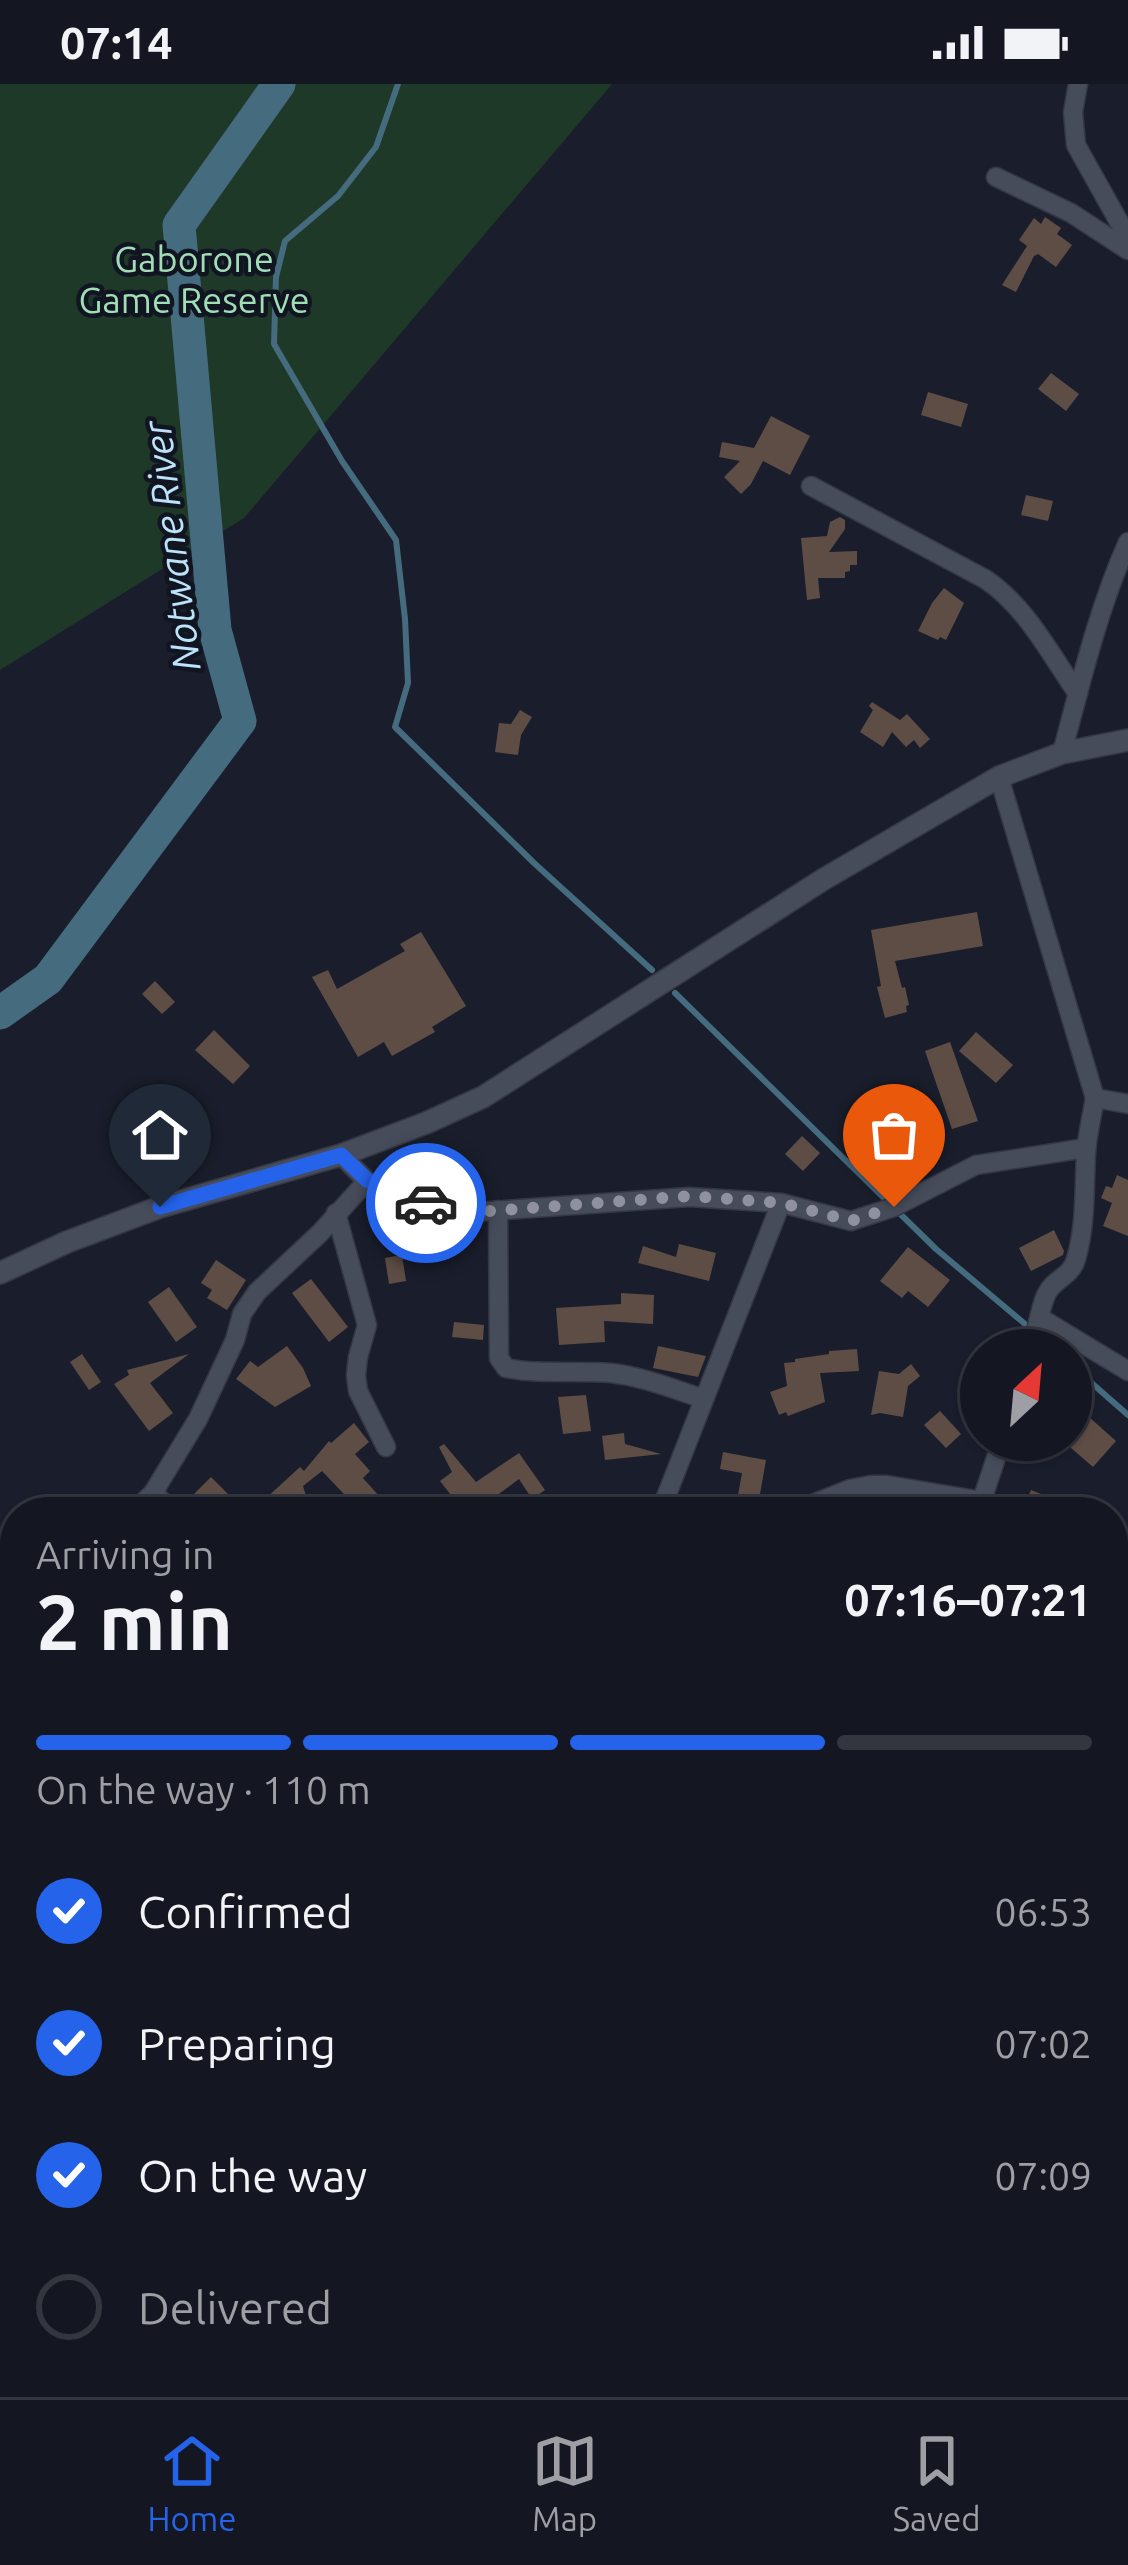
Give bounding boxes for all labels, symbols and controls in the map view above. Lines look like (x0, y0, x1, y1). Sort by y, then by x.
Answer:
text: 07:14 (60, 17, 173, 68)
park label: Gaborone Game Reserve (78, 238, 310, 320)
water label: Notwane River (134, 417, 208, 674)
pin (109, 1084, 211, 1207)
pin (843, 1084, 945, 1207)
icon: home (127, 1102, 193, 1168)
icon: bag (861, 1102, 927, 1168)
courier (366, 1143, 486, 1263)
icon: car (393, 1170, 459, 1236)
north arrow (960, 1329, 1092, 1461)
map controls (960, 1329, 1092, 1461)
text: Arriving in (36, 1533, 214, 1576)
text: 07:16–07:21 (844, 1574, 1092, 1625)
text: 2 min (36, 1577, 233, 1665)
text: On the way · 110 m (36, 1768, 371, 1811)
icon: check (36, 1878, 102, 1944)
text: Confirmed (138, 1886, 353, 1937)
text: 06:53 (994, 1890, 1092, 1933)
icon: check (36, 2010, 102, 2076)
text: Preparing (138, 2018, 336, 2069)
text: 07:02 (994, 2022, 1092, 2065)
icon: check (36, 2142, 102, 2208)
text: On the way (138, 2150, 367, 2201)
text: 07:09 (994, 2154, 1092, 2197)
text: Delivered (138, 2282, 332, 2333)
tab: Home (148, 2428, 237, 2537)
tab: Map (532, 2428, 598, 2537)
tab: Saved (893, 2428, 980, 2537)

